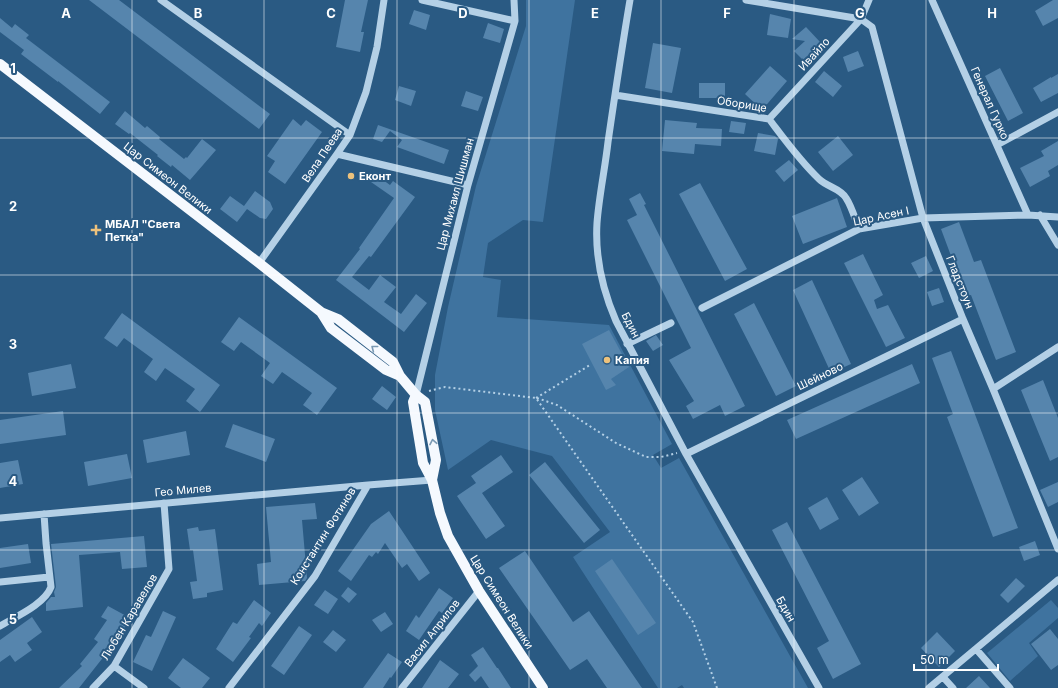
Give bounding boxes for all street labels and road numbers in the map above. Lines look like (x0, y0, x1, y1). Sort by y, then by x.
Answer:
street label: Ивайло (795, 34, 833, 74)
street label: Генерал Гурко (968, 64, 1012, 142)
street label: Оборище (716, 93, 768, 115)
street label: Вела Пеева (299, 125, 345, 185)
street label: Цар Михаил Шишман (433, 136, 477, 252)
street label: Цар Симеон Велики (121, 139, 215, 217)
street label: Цар Асен I (852, 203, 910, 229)
street label: Гладстоун (943, 253, 977, 311)
street label: Бдин (619, 310, 643, 340)
street label: Шейново (795, 359, 846, 393)
street label: Гео Милев (154, 481, 212, 499)
street label: Константин Фотинов (287, 485, 359, 587)
street label: Цар Симеон Велики (467, 552, 537, 652)
street label: Любен Каравелов (98, 571, 160, 663)
street label: Бдин (773, 594, 799, 624)
street label: Васил Априлов (401, 596, 463, 670)

